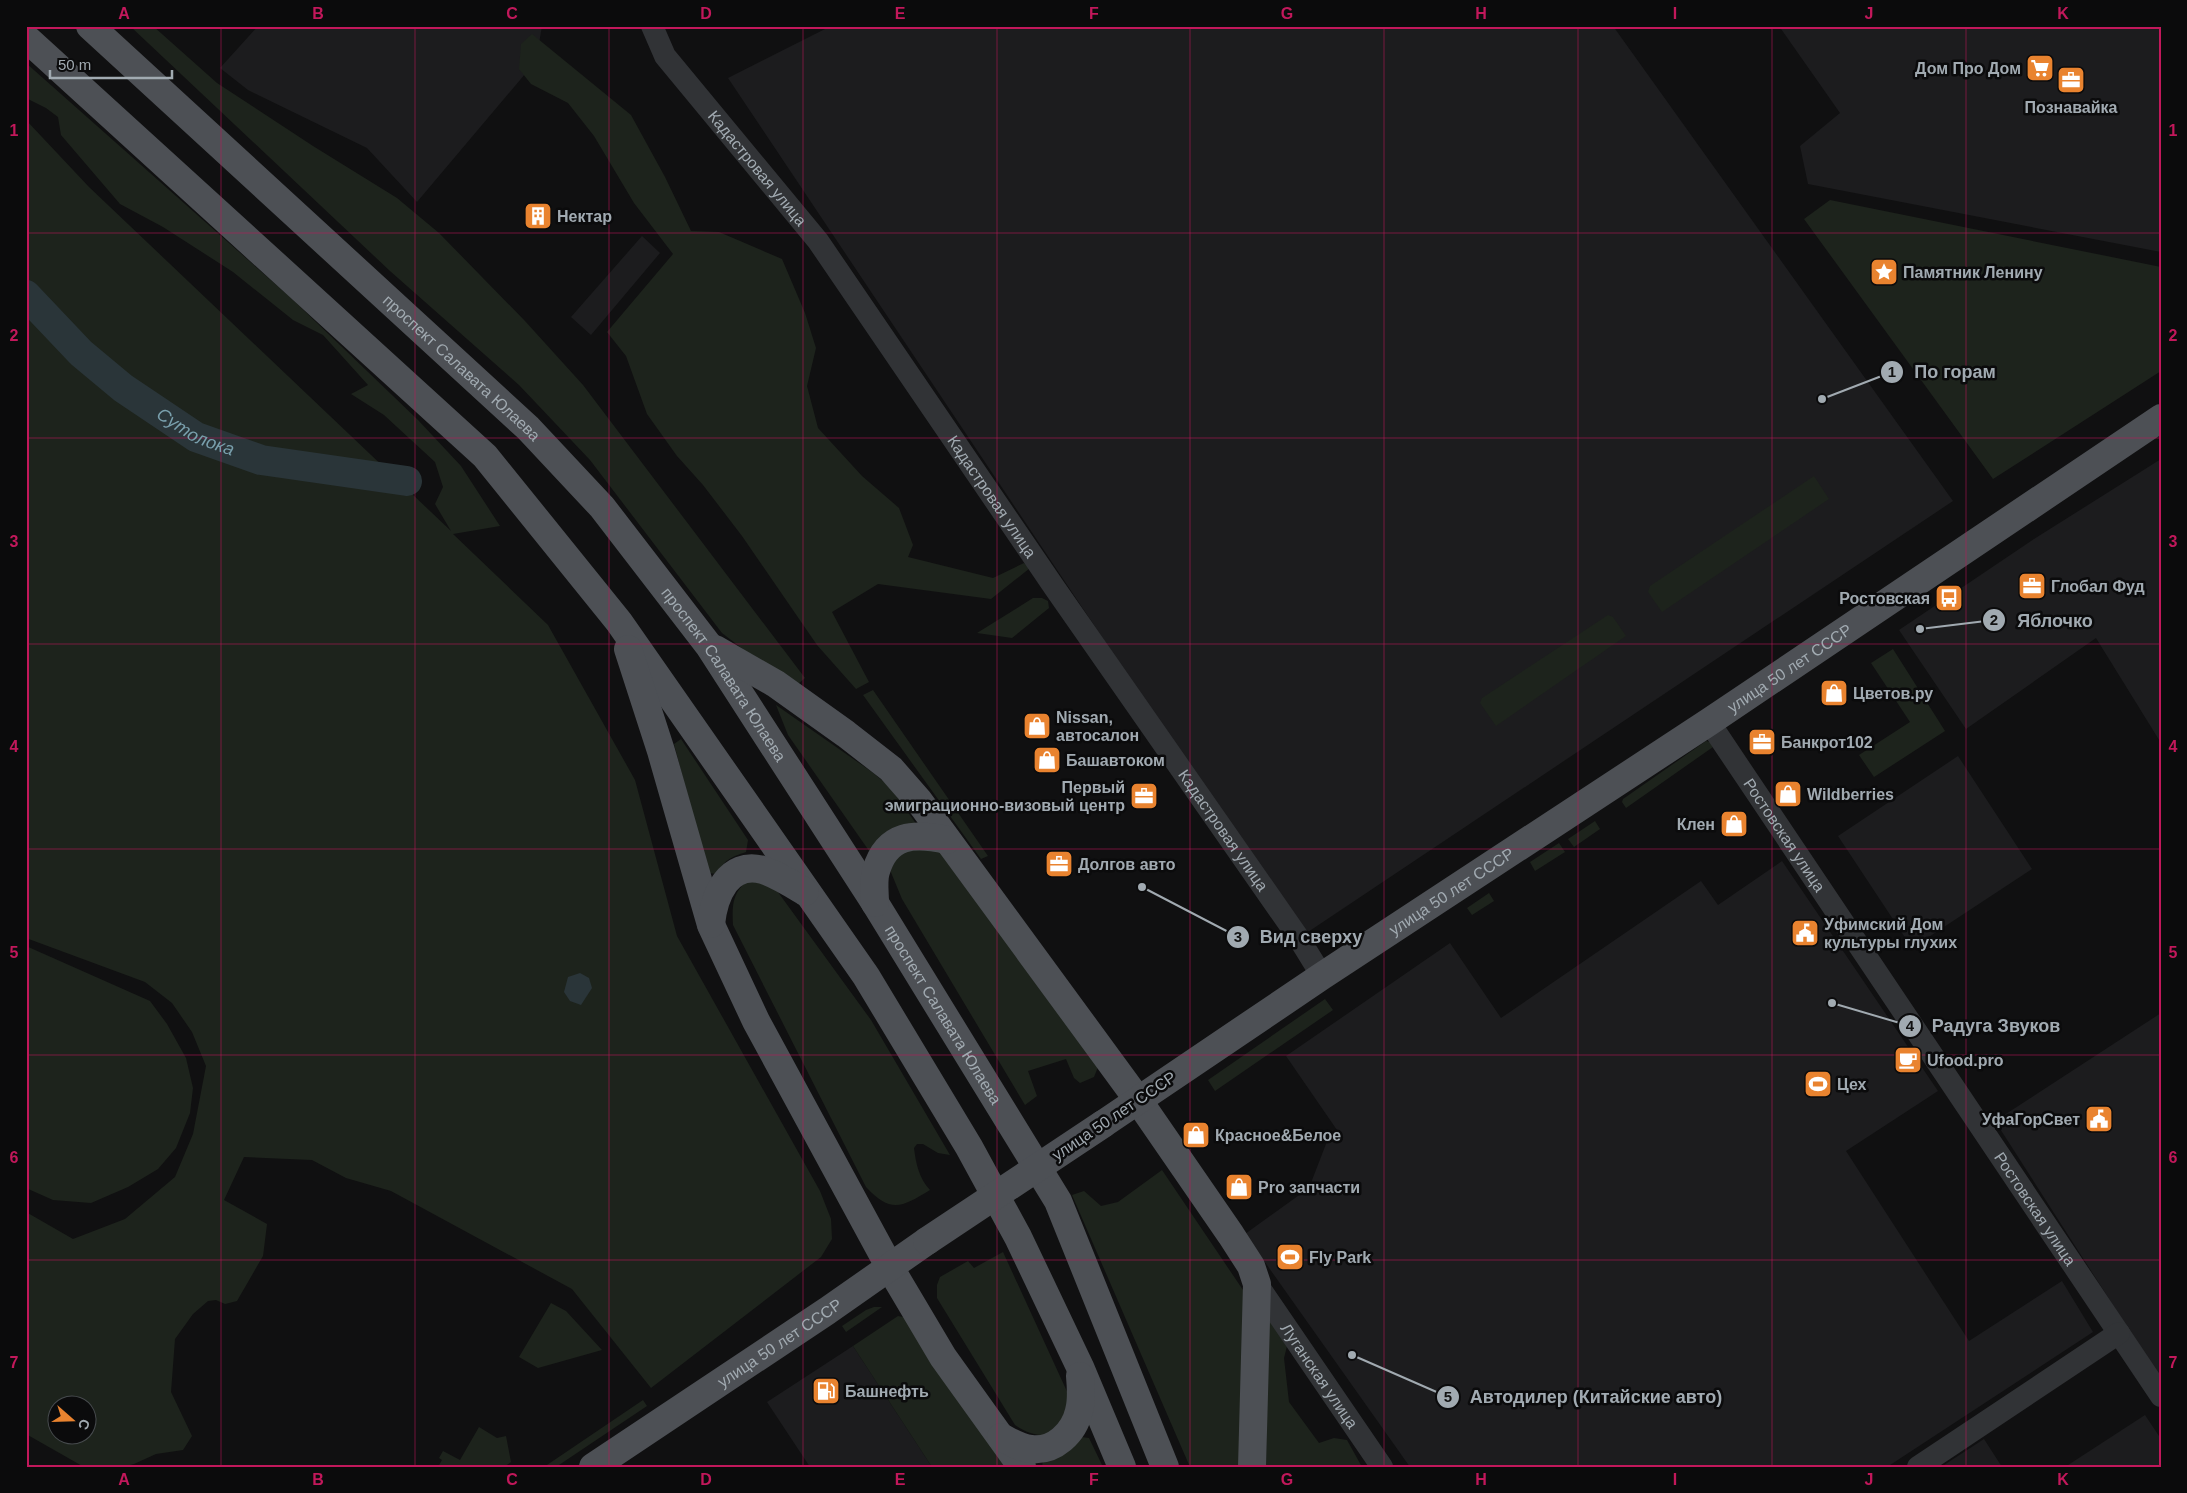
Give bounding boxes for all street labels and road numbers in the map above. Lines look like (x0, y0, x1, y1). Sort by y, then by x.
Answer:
street label: Кадастровая улица (705, 107, 810, 229)
street label: проспект Салавата Юлаева (380, 291, 544, 444)
street label: Кадастровая улица (945, 432, 1040, 561)
street label: проспект Салавата Юлаева (658, 584, 790, 764)
street label: улица 50 лет СССР (1724, 620, 1854, 716)
street label: Кадастровая улица (1175, 766, 1272, 894)
street label: Ростовская улица (1741, 775, 1829, 895)
street label: улица 50 лет СССР (1386, 844, 1517, 938)
street label: проспект Салавата Юлаева (882, 922, 1005, 1107)
street label: улица 50 лет СССР (1049, 1068, 1179, 1164)
street label: Ростовская улица (1991, 1149, 2079, 1269)
street label: улица 50 лет СССР (714, 1295, 845, 1390)
street label: Луганская улица (1278, 1320, 1361, 1431)

